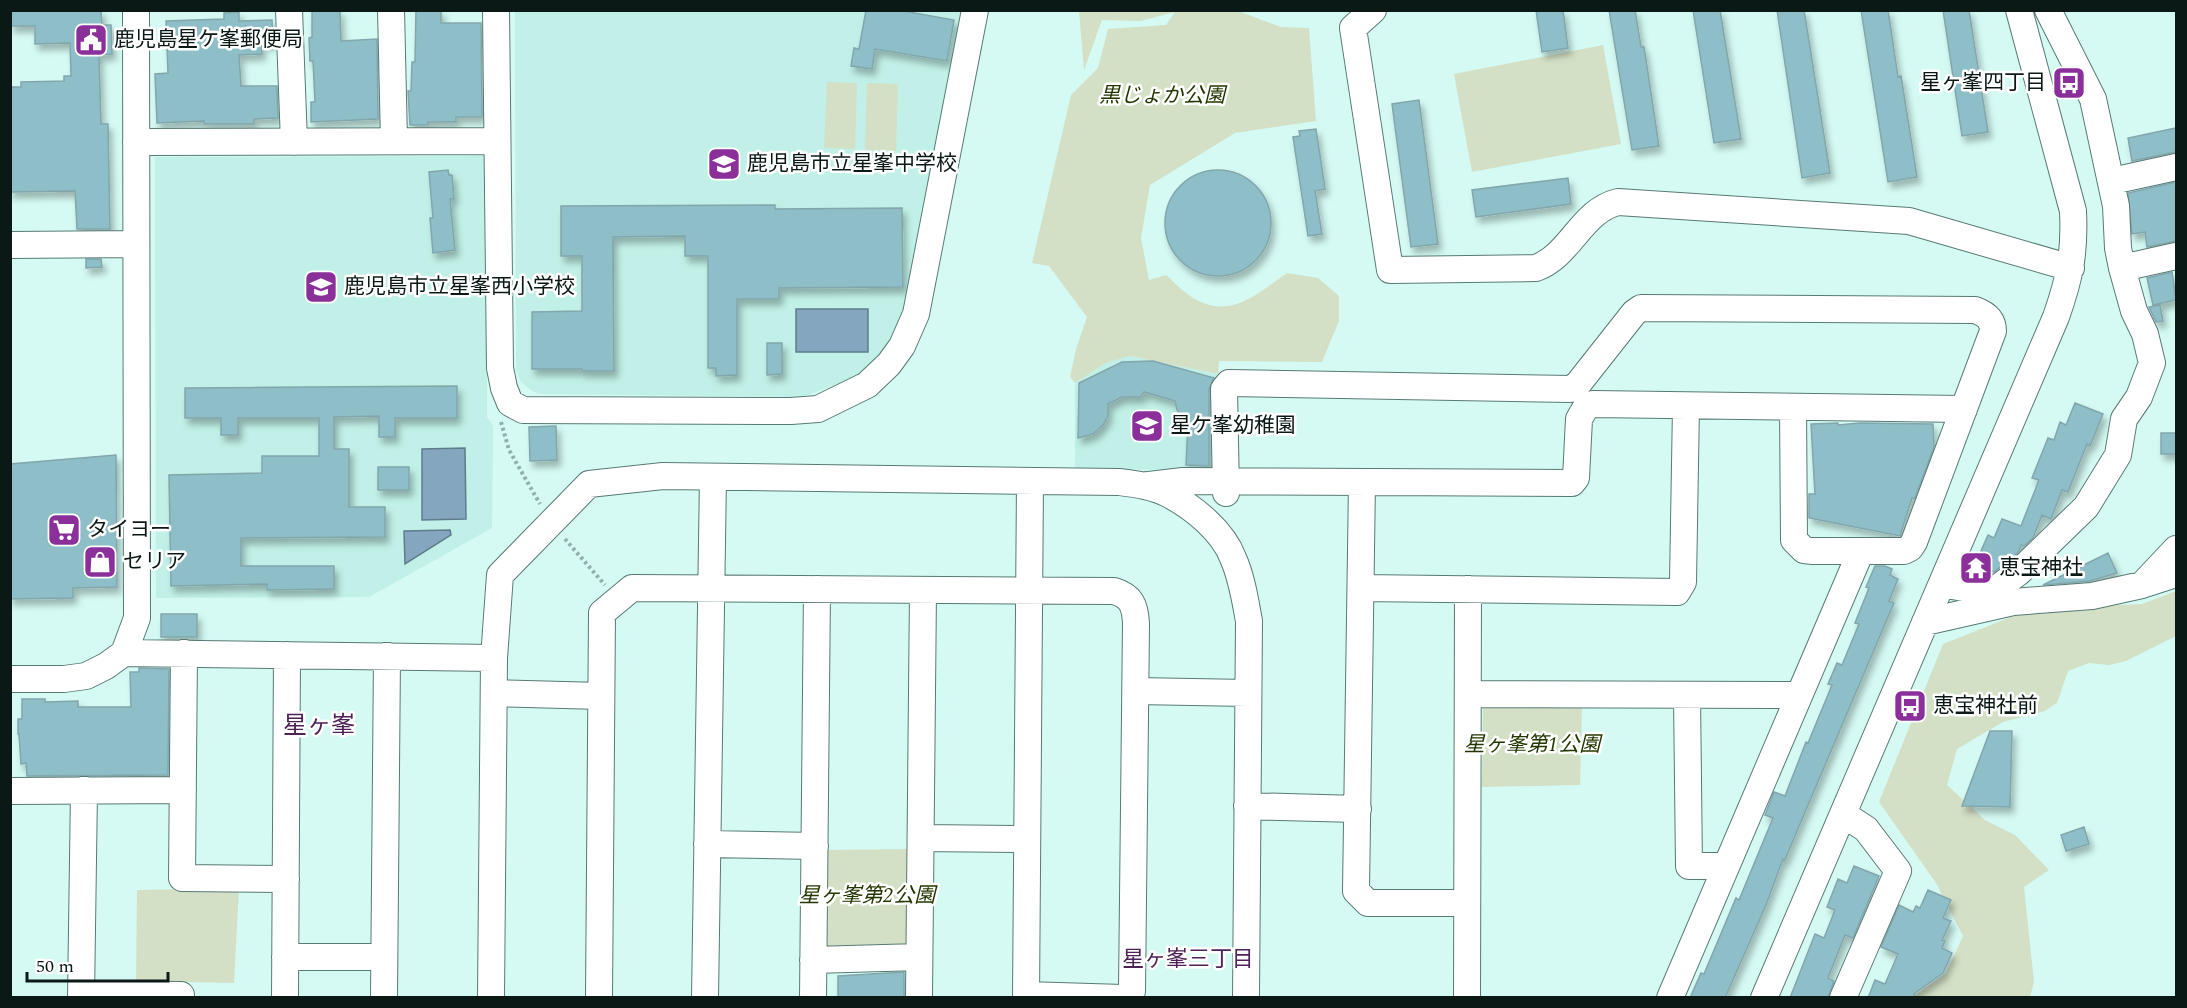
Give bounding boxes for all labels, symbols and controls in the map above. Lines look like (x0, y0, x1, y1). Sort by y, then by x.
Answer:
public building icon: 鹿児島星ケ峯郵便局 (73, 22, 109, 58)
place label: 鹿児島星ケ峯郵便局 (114, 24, 303, 56)
bus stop icon: 星ヶ峯四丁目 (2051, 65, 2087, 101)
place label: 星ヶ峯四丁目 (1920, 67, 2046, 99)
park label: 黒じょか公園 (1099, 80, 1228, 112)
school or university icon: 鹿児島市立星峯中学校 (706, 146, 742, 182)
place label: 鹿児島市立星峯中学校 (747, 148, 957, 180)
school or university icon: 鹿児島市立星峯西小学校 (303, 269, 339, 305)
place label: 鹿児島市立星峯西小学校 (344, 271, 575, 303)
school or university icon: 星ケ峯幼稚園 (1129, 408, 1165, 444)
place label: 星ケ峯幼稚園 (1170, 410, 1296, 442)
supermarket icon: タイヨー (46, 512, 82, 548)
place label: タイヨー (87, 514, 171, 546)
shop icon: セリア (82, 544, 118, 580)
place label: セリア (123, 546, 186, 578)
temple icon: 恵宝神社 (1958, 550, 1994, 586)
place label: 恵宝神社 (1999, 552, 2083, 584)
bus stop icon: 恵宝神社前 (1892, 688, 1928, 724)
place label: 恵宝神社前 (1933, 690, 2038, 722)
district label: 星ヶ峯 (283, 708, 355, 744)
park label: 星ヶ峯第1公園 (1464, 729, 1603, 761)
park label: 星ヶ峯第2公園 (799, 880, 938, 912)
district label: 星ヶ峯三丁目 (1122, 943, 1254, 976)
scale bar (27, 945, 168, 983)
text: 50 m (36, 953, 74, 980)

